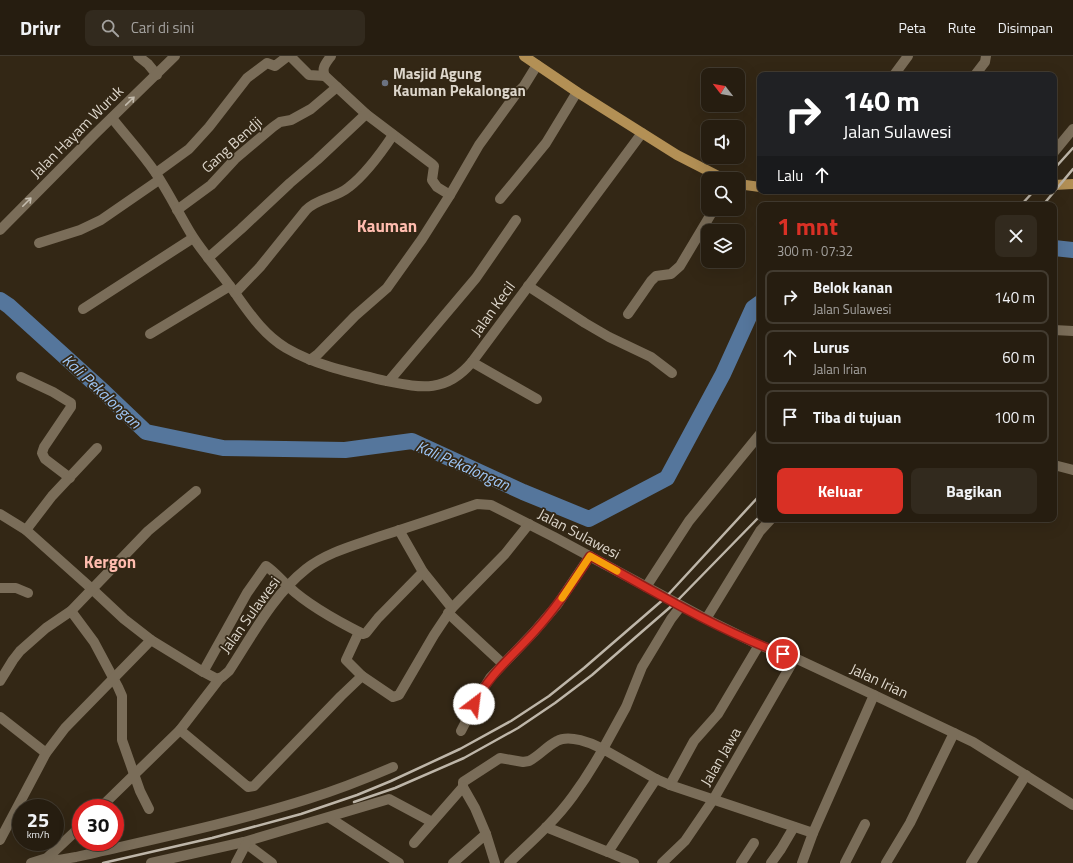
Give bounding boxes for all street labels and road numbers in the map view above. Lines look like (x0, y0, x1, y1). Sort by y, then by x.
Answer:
street label: Jalan Hayam Wuruk (25, 80, 128, 183)
street label: Gang Bendji (196, 111, 267, 178)
street label: Jalan Kecil (465, 276, 521, 341)
street label: Jalan Sulawesi (534, 502, 625, 565)
street label: Jalan Sulawesi (214, 571, 285, 658)
street label: Jalan Irian (846, 657, 912, 704)
street label: Jalan Jawa (694, 722, 747, 791)

